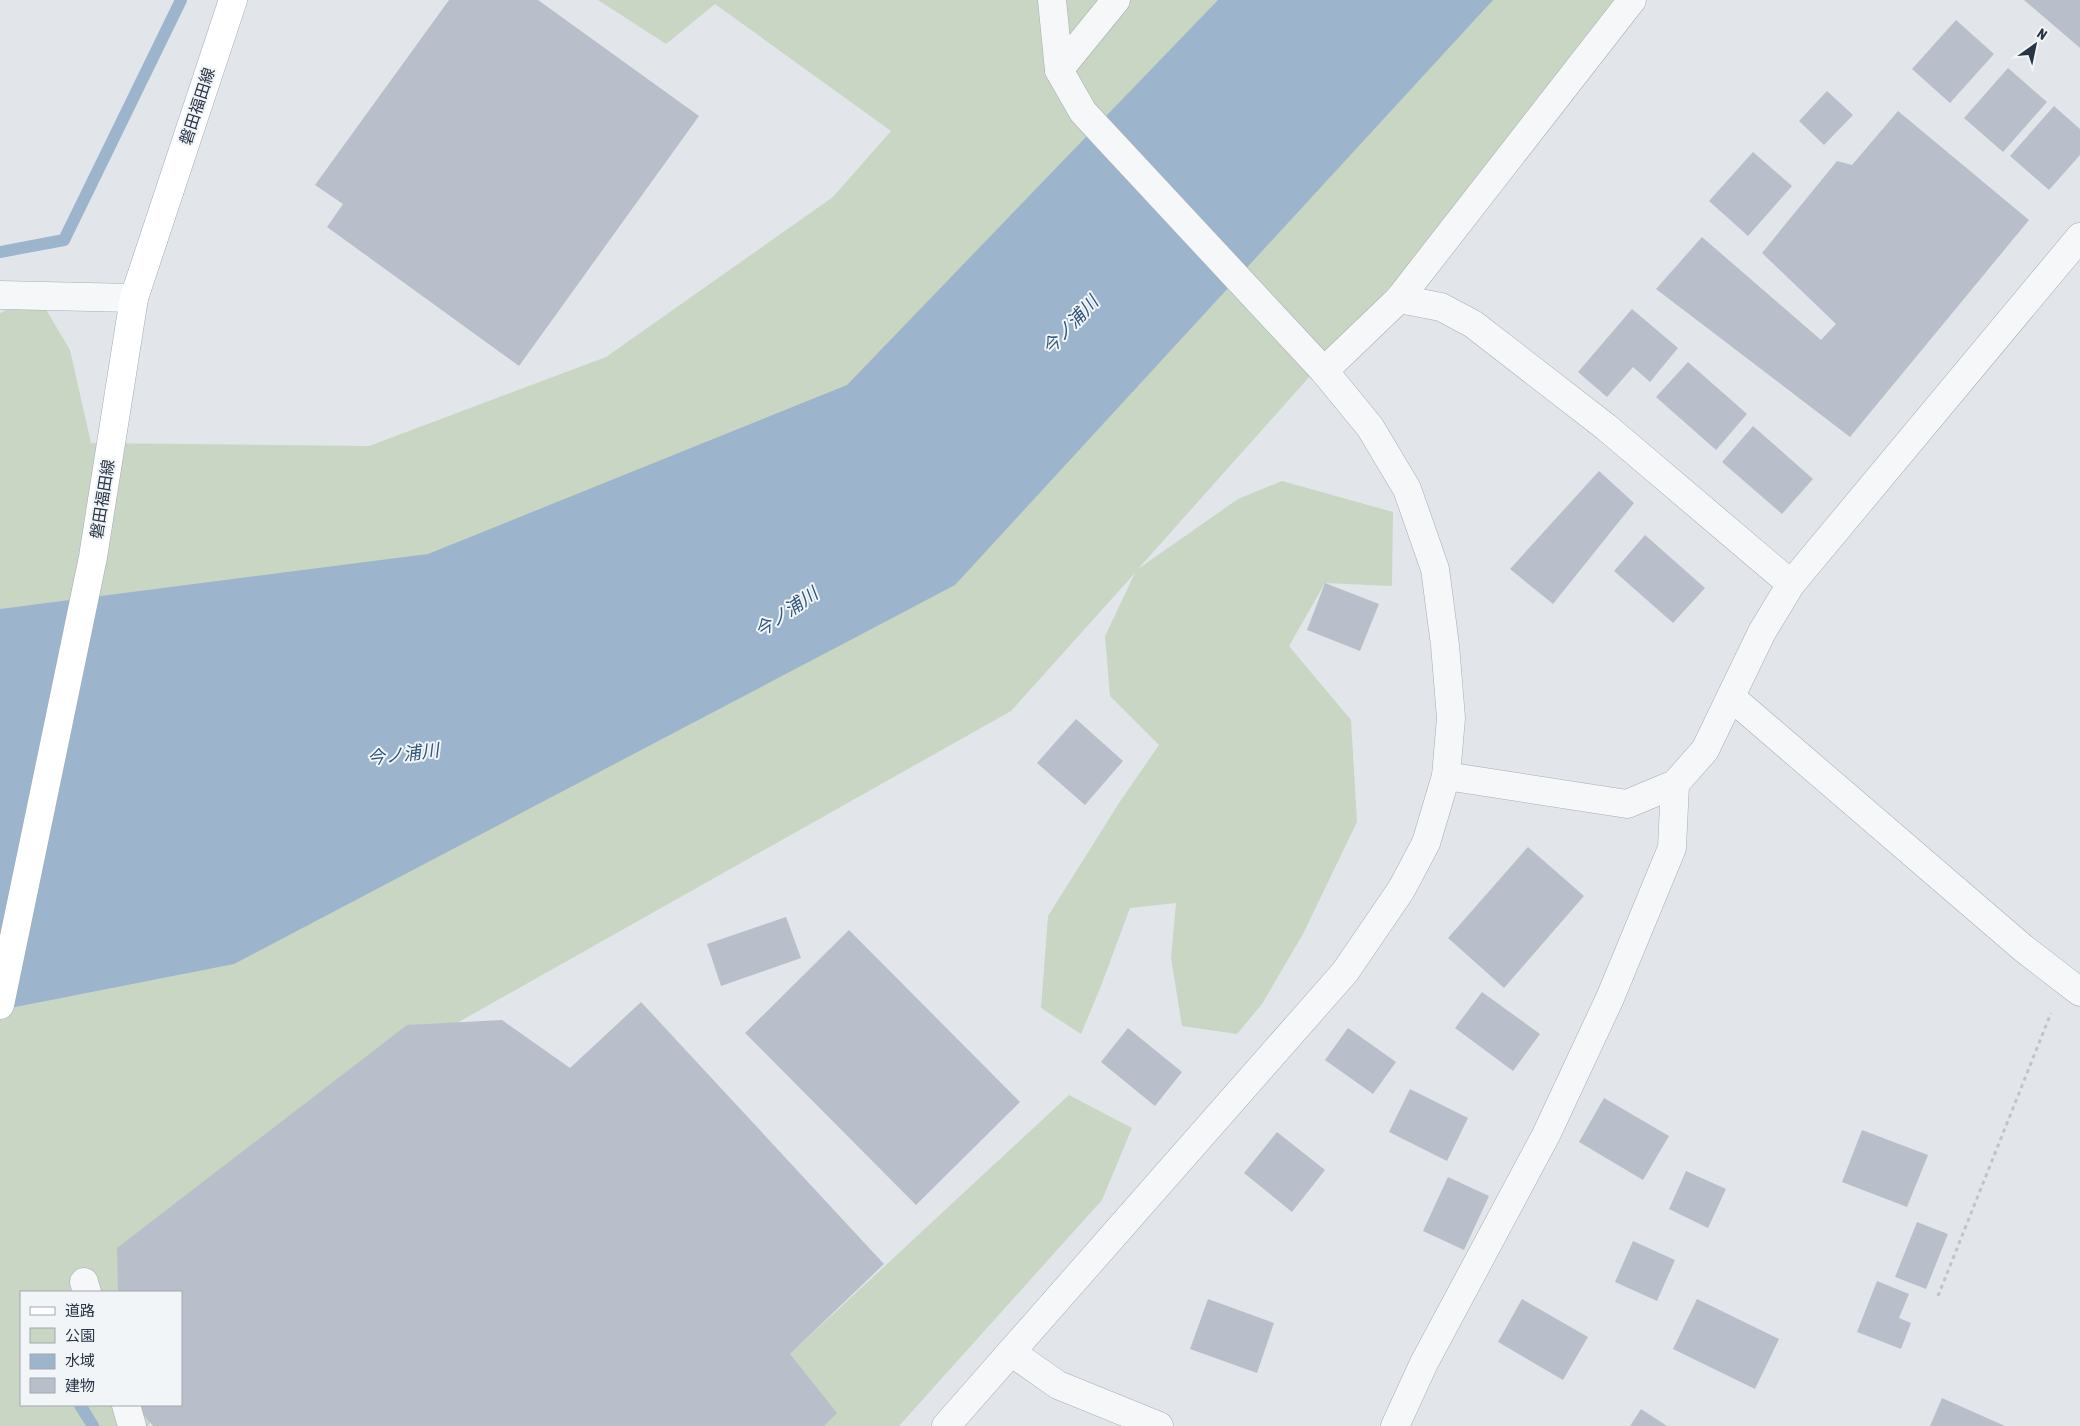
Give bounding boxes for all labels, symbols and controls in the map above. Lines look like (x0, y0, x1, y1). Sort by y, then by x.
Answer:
north arrow (2010, 20, 2060, 70)
text: N (2034, 25, 2050, 43)
street label: 磐田福田線 (176, 65, 218, 147)
water label: 今ノ浦川 (1038, 290, 1104, 358)
street label: 磐田福田線 (87, 458, 117, 540)
water label: 今ノ浦川 (750, 582, 823, 641)
water label: 今ノ浦川 (366, 739, 442, 769)
legend (20, 1291, 182, 1406)
text: 道路 (65, 1302, 95, 1319)
text: 公園 (65, 1327, 95, 1344)
text: 水域 (65, 1352, 95, 1369)
text: 建物 (65, 1377, 95, 1394)

